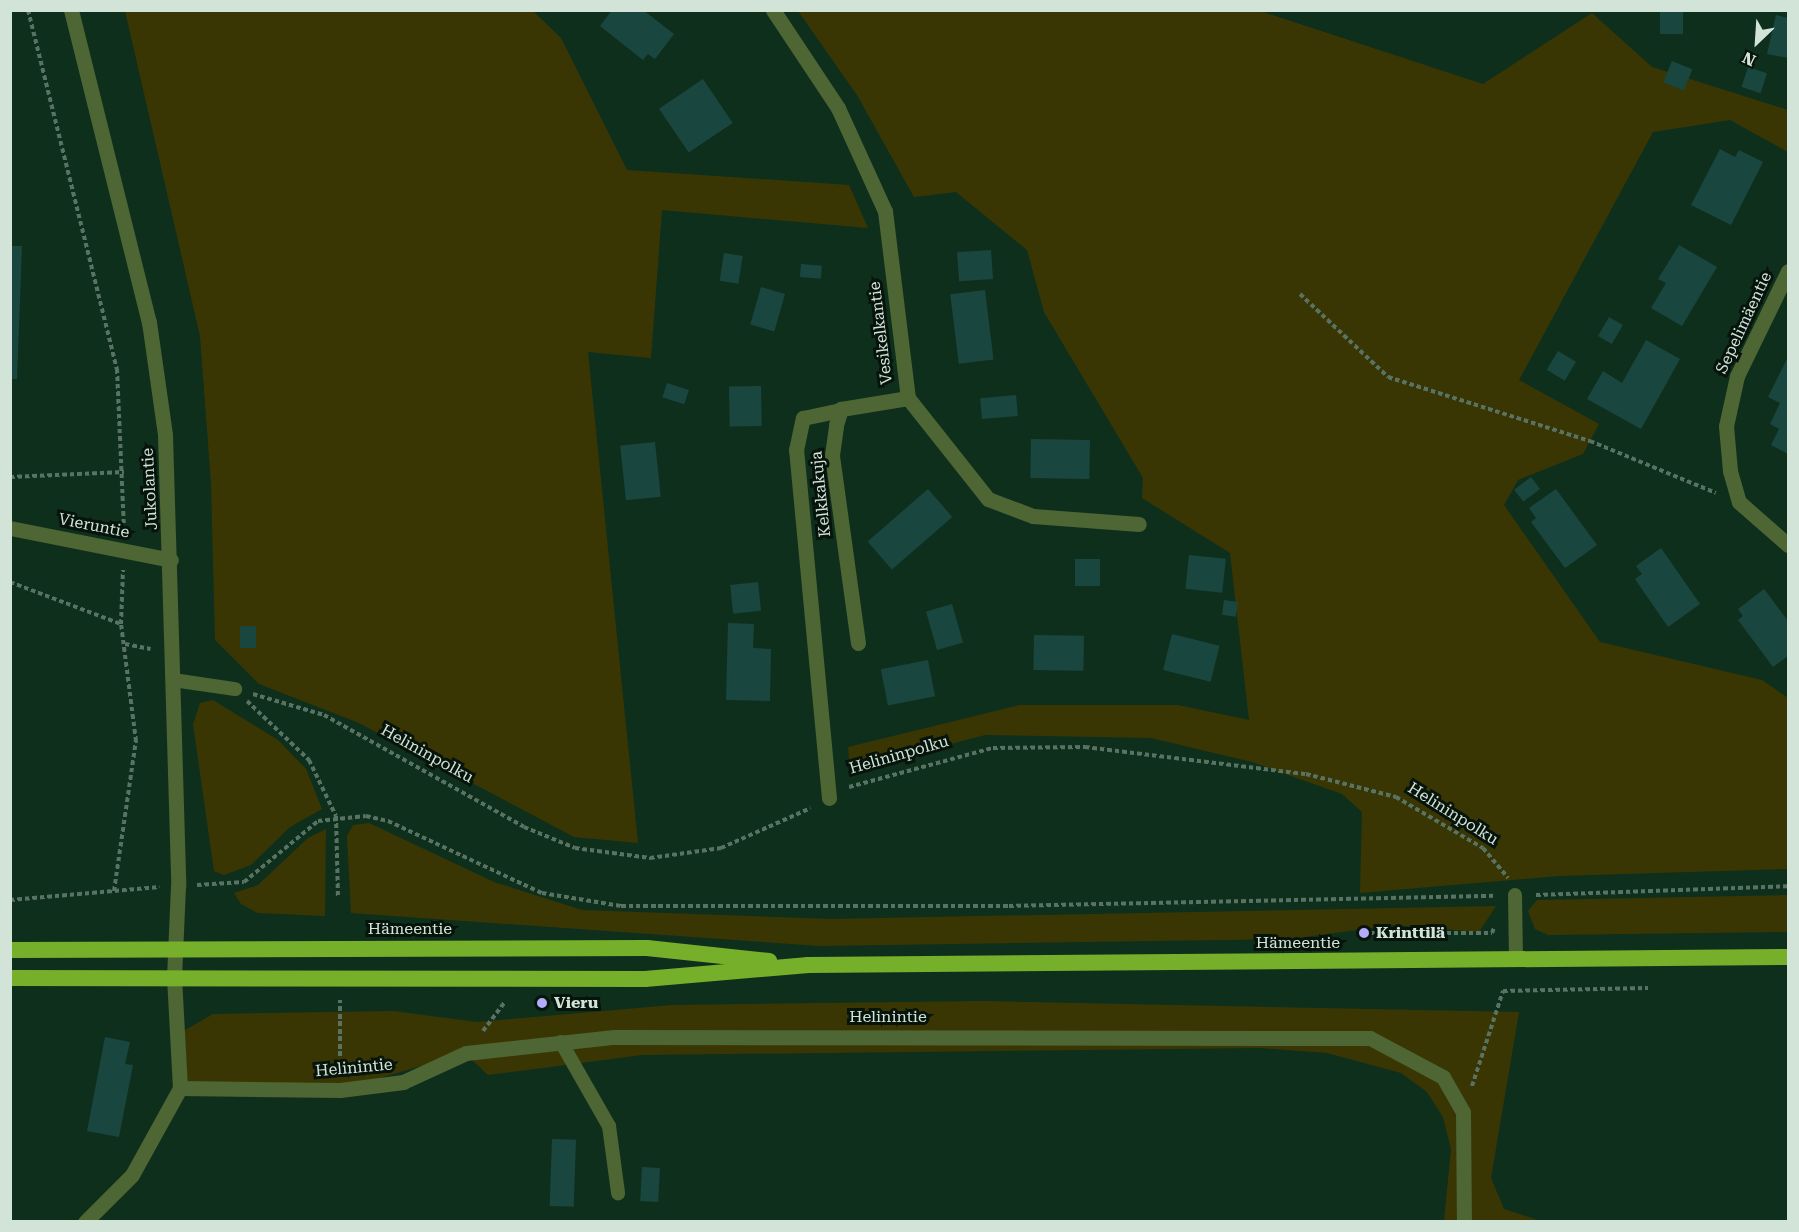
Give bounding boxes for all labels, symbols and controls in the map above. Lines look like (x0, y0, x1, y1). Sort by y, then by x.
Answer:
north arrow (1727, 12, 1787, 72)
text: N (1740, 48, 1759, 70)
street label: Sepelimäentie (1712, 269, 1776, 377)
street label: Vesikelkantie (865, 280, 897, 386)
street label: Jukolantie (138, 448, 162, 530)
street label: Kelkkakuja (807, 450, 835, 538)
street label: Vieruntie (57, 510, 131, 542)
street label: Helininpolku (377, 721, 477, 787)
street label: Helininpolku (847, 732, 951, 778)
street label: Helininpolku (1404, 779, 1502, 849)
street label: Hämeentie (368, 919, 452, 939)
place label: Krinttilä (1376, 923, 1445, 943)
marker: Krinttilä (1357, 926, 1371, 940)
street label: Hämeentie (1256, 933, 1340, 953)
place label: Vieru (554, 993, 598, 1013)
marker: Vieru (535, 996, 549, 1010)
street label: Helinintie (849, 1007, 927, 1027)
street label: Helinintie (315, 1055, 393, 1081)

